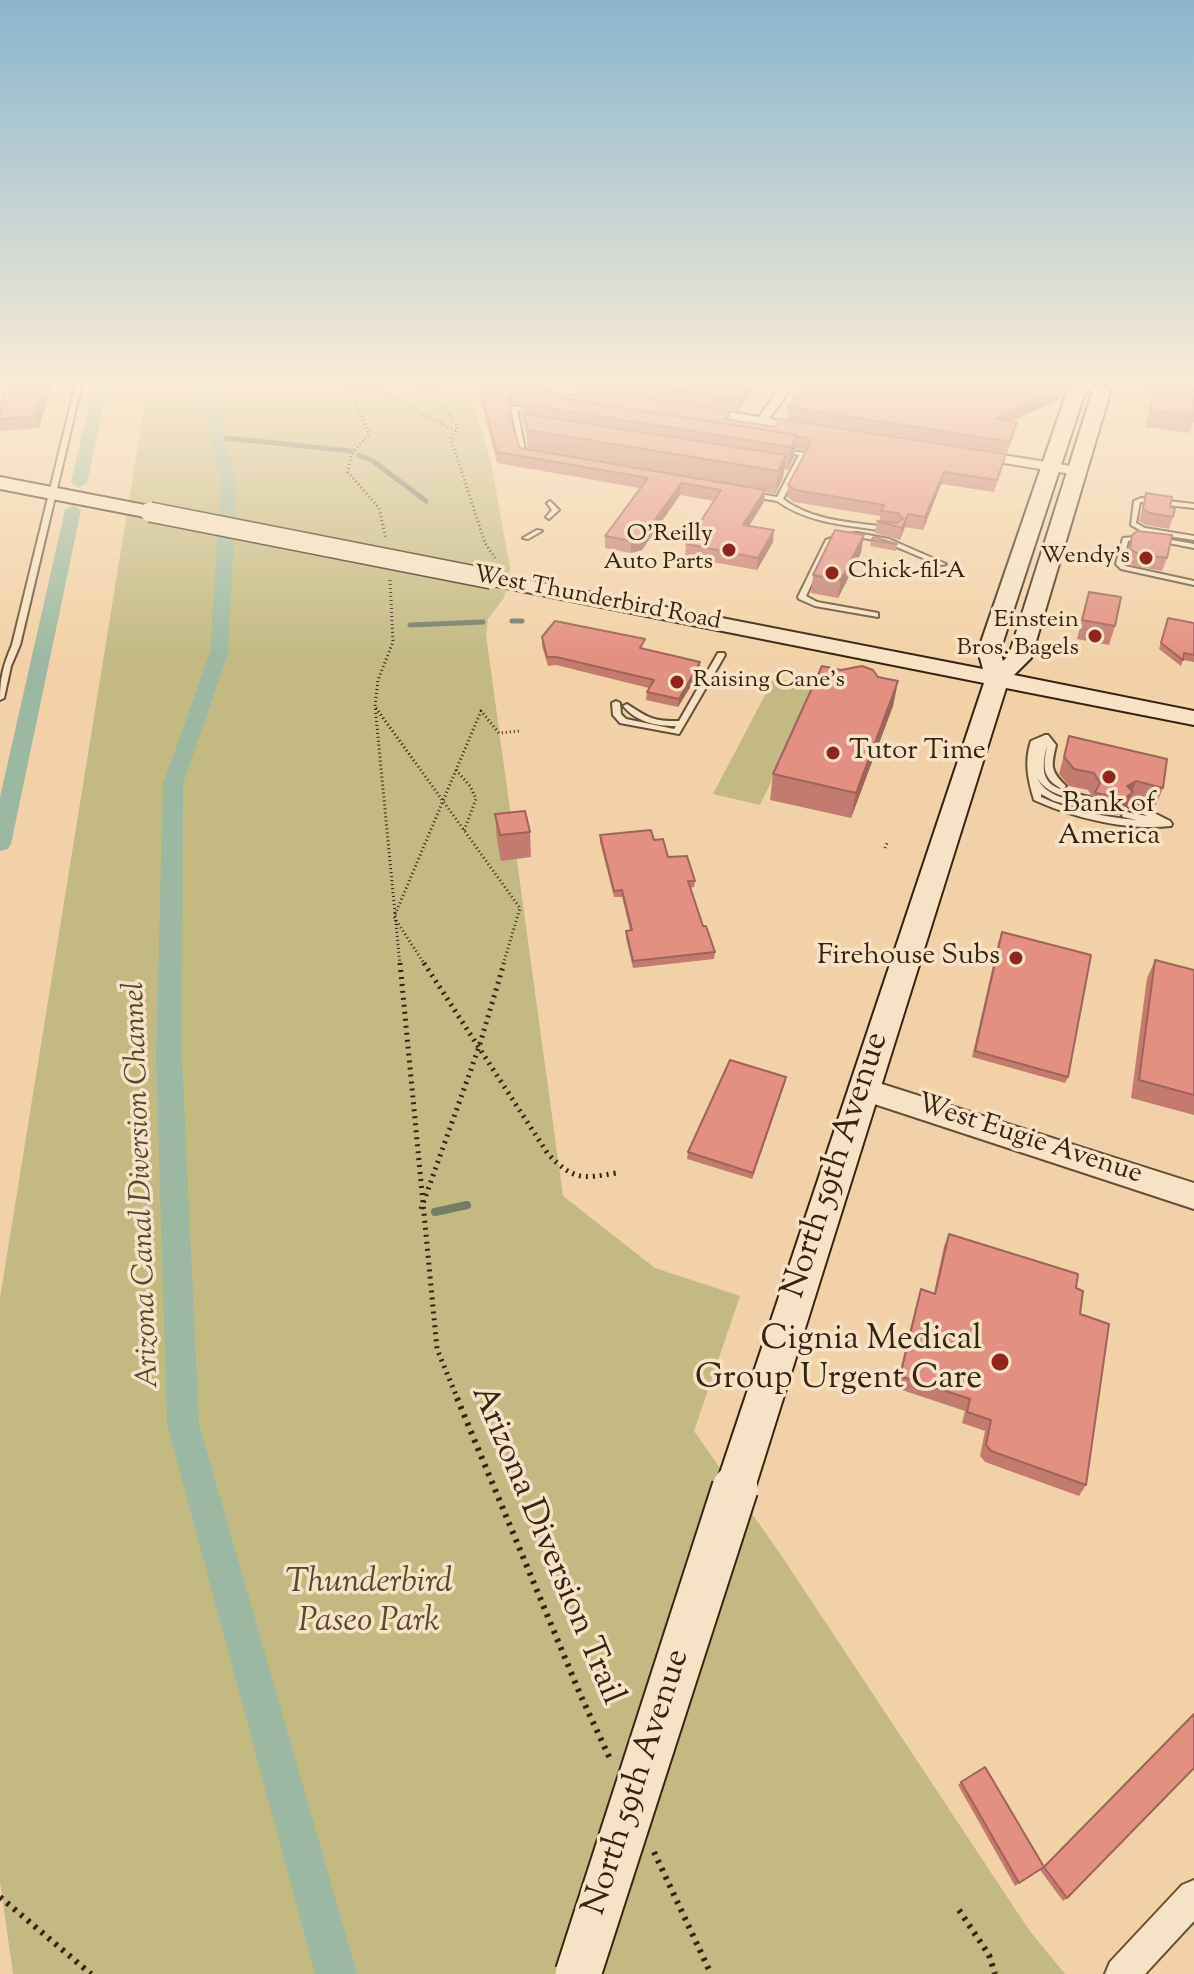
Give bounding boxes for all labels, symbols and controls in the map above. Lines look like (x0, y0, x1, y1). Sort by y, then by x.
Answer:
place label: O'Reilly Auto Parts (603, 522, 713, 578)
marker: O'Reilly Auto Parts (720, 541, 738, 559)
place label: Wendy's (1040, 544, 1130, 572)
marker: Wendy's (1137, 549, 1155, 567)
place label: Chick-fil-A (848, 559, 966, 587)
street label: West Thunderbird Road (471, 562, 723, 638)
marker: Chick-fil-A (823, 564, 841, 582)
place label: Einstein Bros. Bagels (957, 608, 1079, 664)
marker: Einstein Bros. Bagels (1086, 627, 1104, 645)
place label: Raising Cane's (693, 668, 845, 696)
marker: Raising Cane's (668, 673, 686, 691)
place label: Tutor Time (849, 736, 986, 770)
marker: Tutor Time (824, 744, 842, 762)
marker: Bank of America (1100, 768, 1118, 786)
place label: Bank of America (1058, 789, 1160, 855)
place label: Firehouse Subs (817, 941, 1000, 975)
marker: Firehouse Subs (1007, 949, 1025, 967)
water label: Arizona Canal Diversion Channel (119, 981, 169, 1389)
street label: North 59th Avenue (776, 1028, 900, 1304)
street label: West Eugie Avenue (912, 1089, 1146, 1193)
place label: Cignia Medical Group Urgent Care (695, 1322, 982, 1402)
marker: Cignia Medical Group Urgent Care (989, 1351, 1011, 1373)
street label: Arizona Diversion Trail (459, 1380, 631, 1712)
park label: Thunderbird Paseo Park (285, 1565, 453, 1644)
street label: North 59th Avenue (577, 1645, 701, 1921)

